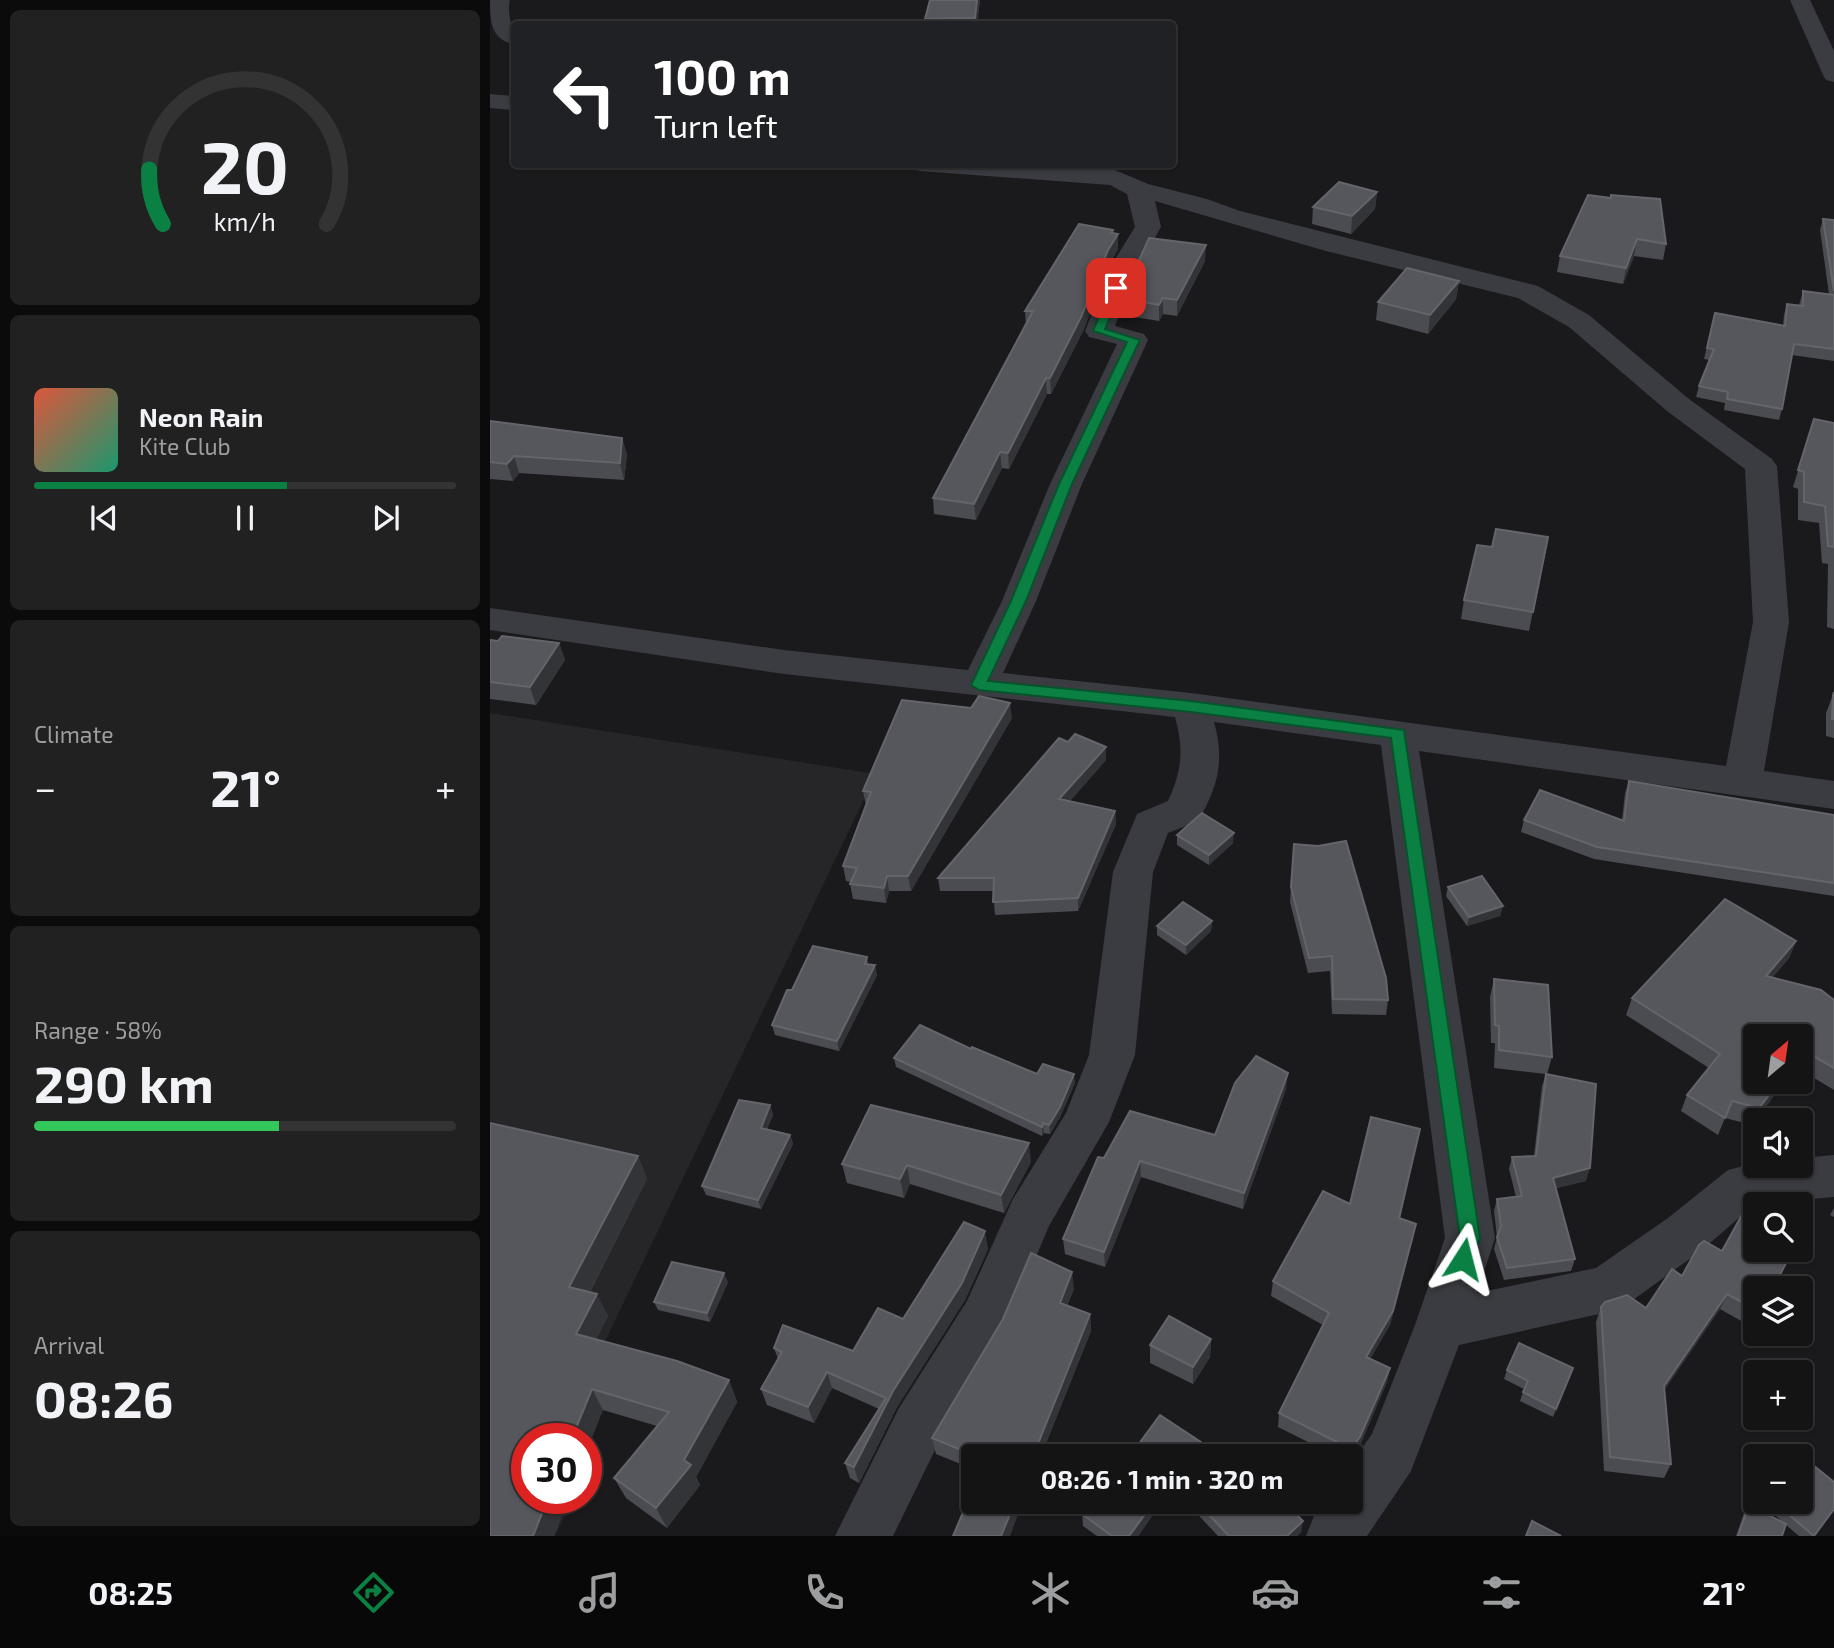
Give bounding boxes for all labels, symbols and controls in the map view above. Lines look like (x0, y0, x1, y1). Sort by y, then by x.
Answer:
text: 100 m (654, 46, 791, 105)
icon: left (539, 49, 630, 140)
text: Turn left (654, 106, 778, 144)
text: 20 (201, 121, 289, 209)
text: km/h (214, 205, 276, 235)
pin (1086, 258, 1146, 318)
icon: arrive (1097, 269, 1135, 307)
text: Neon Rain (139, 401, 263, 432)
text: Kite Club (139, 432, 231, 460)
icon: previous (85, 499, 123, 537)
icon: pause (226, 499, 264, 537)
icon: next (367, 499, 405, 537)
text: Climate (34, 720, 114, 748)
text: 21° (210, 755, 281, 817)
text: − (34, 764, 56, 810)
text: + (435, 764, 456, 810)
text: Range · 58% (34, 1016, 162, 1044)
north arrow (1743, 1024, 1813, 1094)
map controls (1743, 1024, 1813, 1514)
text: 290 km (34, 1051, 214, 1113)
button: sound (1743, 1108, 1813, 1178)
button: search (1743, 1192, 1813, 1262)
position arrow (1426, 1222, 1500, 1296)
button: layers (1743, 1276, 1813, 1346)
text: Arrival (34, 1331, 104, 1359)
button: + (1743, 1360, 1813, 1430)
text: 08:26 (34, 1366, 173, 1428)
speed limit sign: 30 (511, 1423, 602, 1514)
button: − (1743, 1444, 1813, 1514)
text: 08:26 · 1 min · 320 m (1041, 1463, 1283, 1494)
icon: directions (349, 1568, 398, 1617)
icon: music (575, 1568, 624, 1617)
icon: phone (800, 1568, 849, 1617)
icon: climate (1026, 1568, 1075, 1617)
icon: car (1251, 1568, 1300, 1617)
icon: filters (1477, 1568, 1526, 1617)
text: 08:25 (88, 1573, 173, 1611)
text: 21° (1702, 1573, 1746, 1611)

